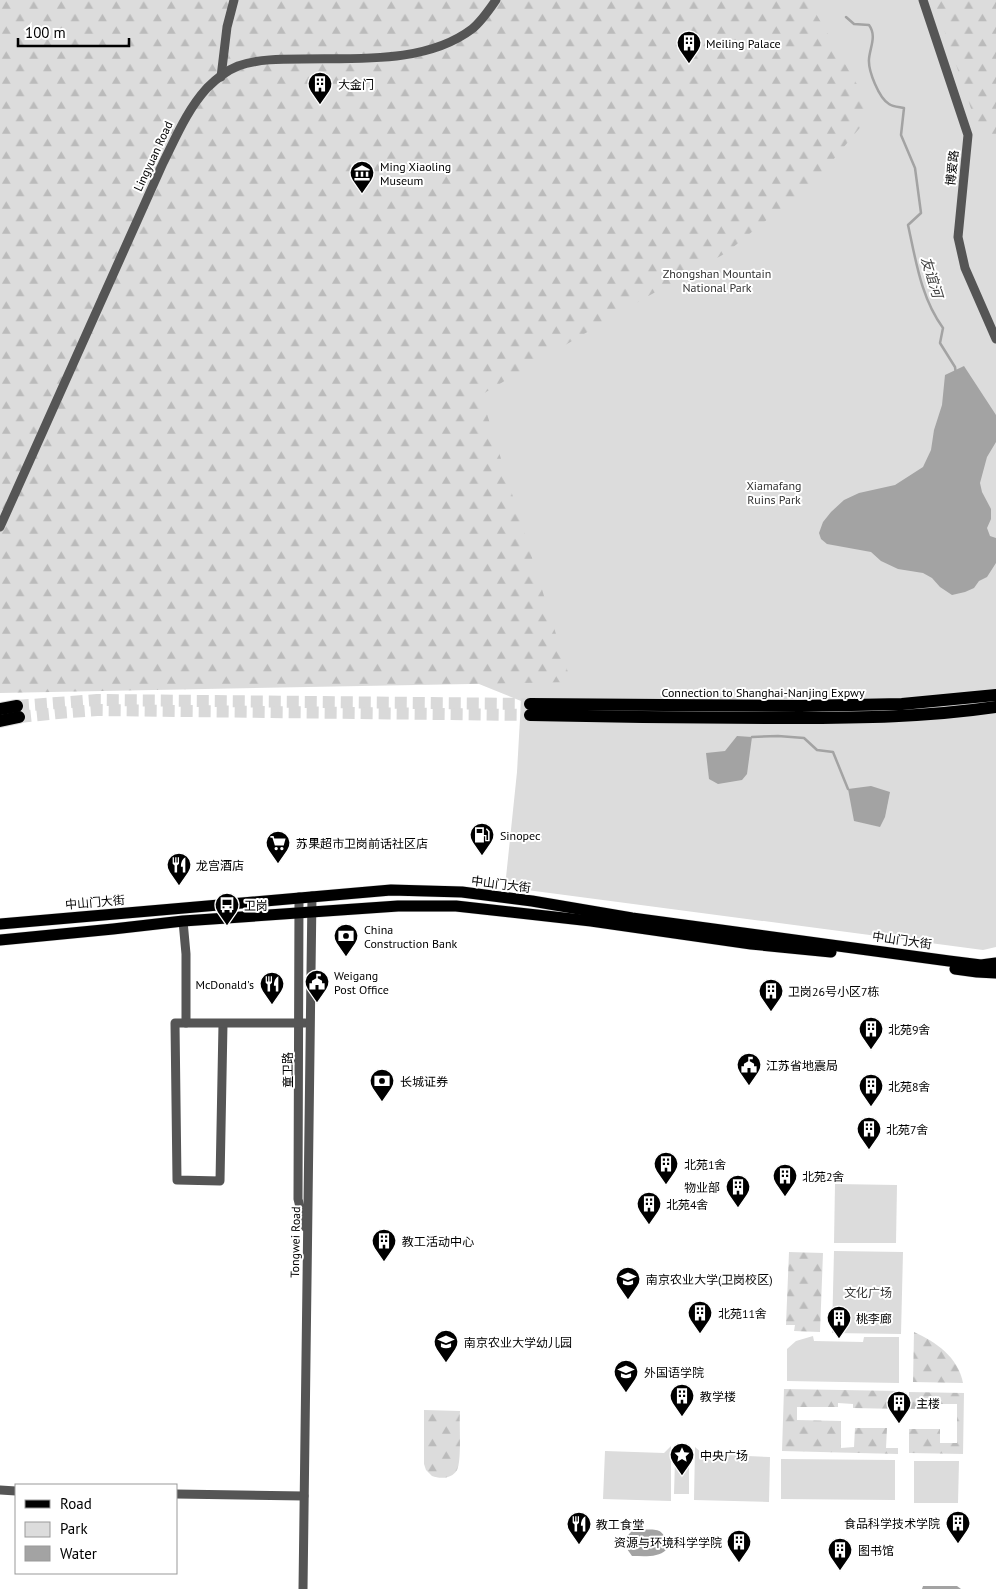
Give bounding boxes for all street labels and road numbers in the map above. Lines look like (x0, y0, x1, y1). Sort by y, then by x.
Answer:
street label: Lingyuan Road (130, 119, 176, 193)
street label: 博爱路 (943, 149, 961, 187)
street label: Connection to Shanghai-Nanjing Expwy (661, 685, 865, 700)
street label: 中山门大街 (470, 873, 532, 895)
street label: 中山门大街 (64, 892, 126, 912)
street label: 中山门大街 (871, 928, 933, 952)
street label: 童卫路 (280, 1052, 295, 1088)
street label: Tongwei Road (287, 1206, 303, 1278)

